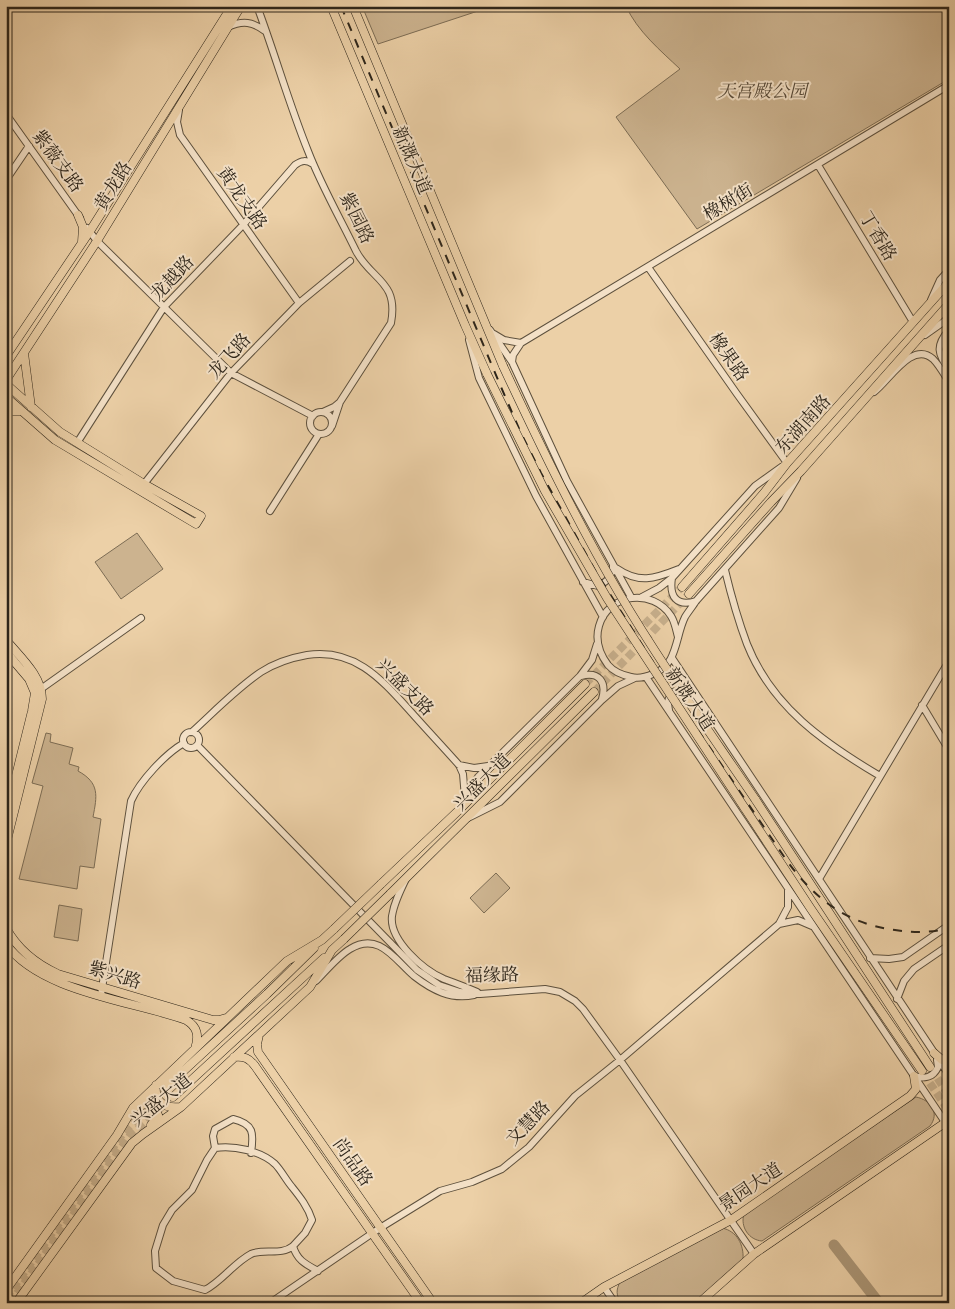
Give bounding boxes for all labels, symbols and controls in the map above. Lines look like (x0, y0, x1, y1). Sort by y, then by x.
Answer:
park label: 天宫殿公园 (717, 80, 810, 102)
street label: 新溉大道 (388, 123, 436, 197)
street label: 紫薇支路 (28, 125, 88, 197)
street label: 黄龙路 (90, 157, 136, 215)
street label: 黄龙支路 (212, 162, 272, 234)
street label: 橡树街 (699, 179, 757, 225)
street label: 紫园路 (335, 189, 379, 247)
street label: 丁香路 (855, 207, 901, 265)
street label: 龙越路 (146, 251, 198, 305)
street label: 龙飞路 (203, 329, 255, 383)
street label: 橡果路 (705, 329, 753, 385)
street label: 东湖南路 (771, 390, 835, 458)
street label: 兴盛支路 (372, 654, 438, 720)
street label: 新溉大道 (661, 663, 719, 735)
street label: 兴盛大道 (449, 749, 515, 815)
street label: 紫兴路 (86, 957, 144, 993)
street label: 福缘路 (465, 964, 519, 986)
street label: 兴盛大道 (126, 1069, 196, 1131)
street label: 文慧路 (501, 1096, 555, 1150)
street label: 尚品路 (329, 1134, 377, 1190)
street label: 景园大道 (714, 1158, 786, 1216)

